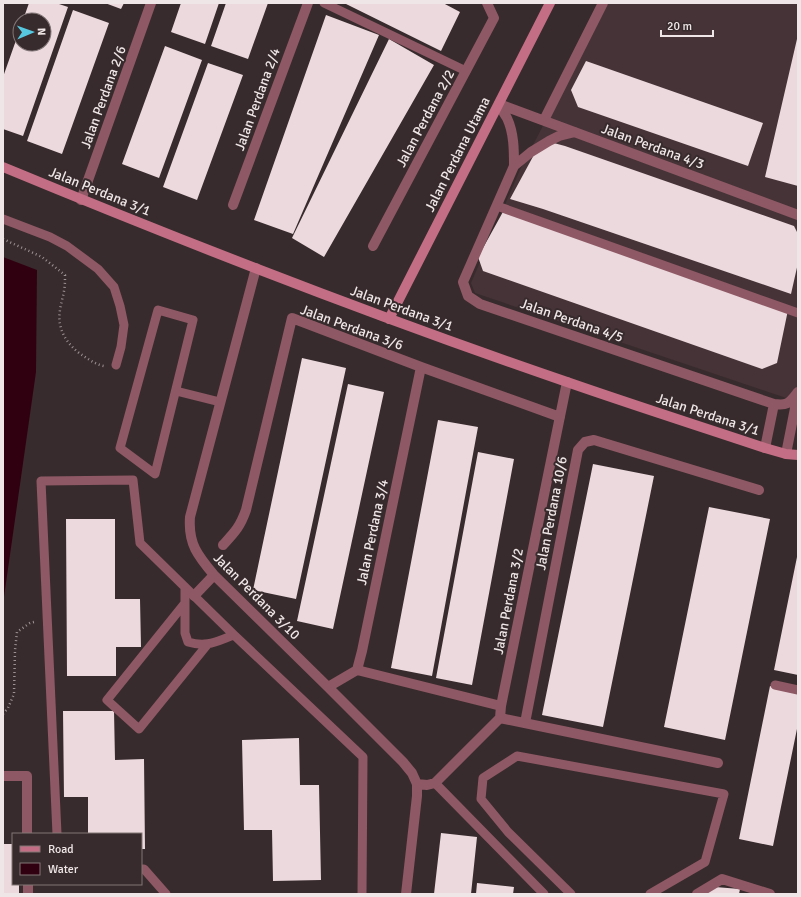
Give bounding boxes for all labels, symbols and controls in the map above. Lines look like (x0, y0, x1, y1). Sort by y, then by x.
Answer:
north arrow (12, 12, 52, 52)
scale bar (661, 12, 713, 38)
text: 20 m (667, 19, 692, 34)
text: N (35, 28, 48, 36)
street label: Jalan Perdana 2/6 (77, 44, 130, 151)
street label: Jalan Perdana 2/4 (231, 45, 284, 153)
street label: Jalan Perdana 2/2 (393, 67, 458, 170)
street label: Jalan Perdana Utama (421, 94, 494, 214)
street label: Jalan Perdana 4/3 (599, 120, 706, 173)
street label: Jalan Perdana 3/1 (47, 163, 153, 220)
street label: Jalan Perdana 3/1 (348, 282, 455, 335)
street label: Jalan Perdana 4/5 (518, 295, 626, 346)
street label: Jalan Perdana 3/6 (298, 301, 405, 354)
street label: Jalan Perdana 3/1 (654, 390, 762, 439)
street label: Jalan Perdana 10/6 (532, 455, 571, 571)
street label: Jalan Perdana 3/4 (353, 477, 392, 587)
street label: Jalan Perdana 3/2 (490, 547, 527, 656)
street label: Jalan Perdana 3/10 (210, 550, 303, 643)
legend (12, 833, 142, 885)
text: Road (48, 842, 74, 857)
text: Water (48, 862, 79, 877)

